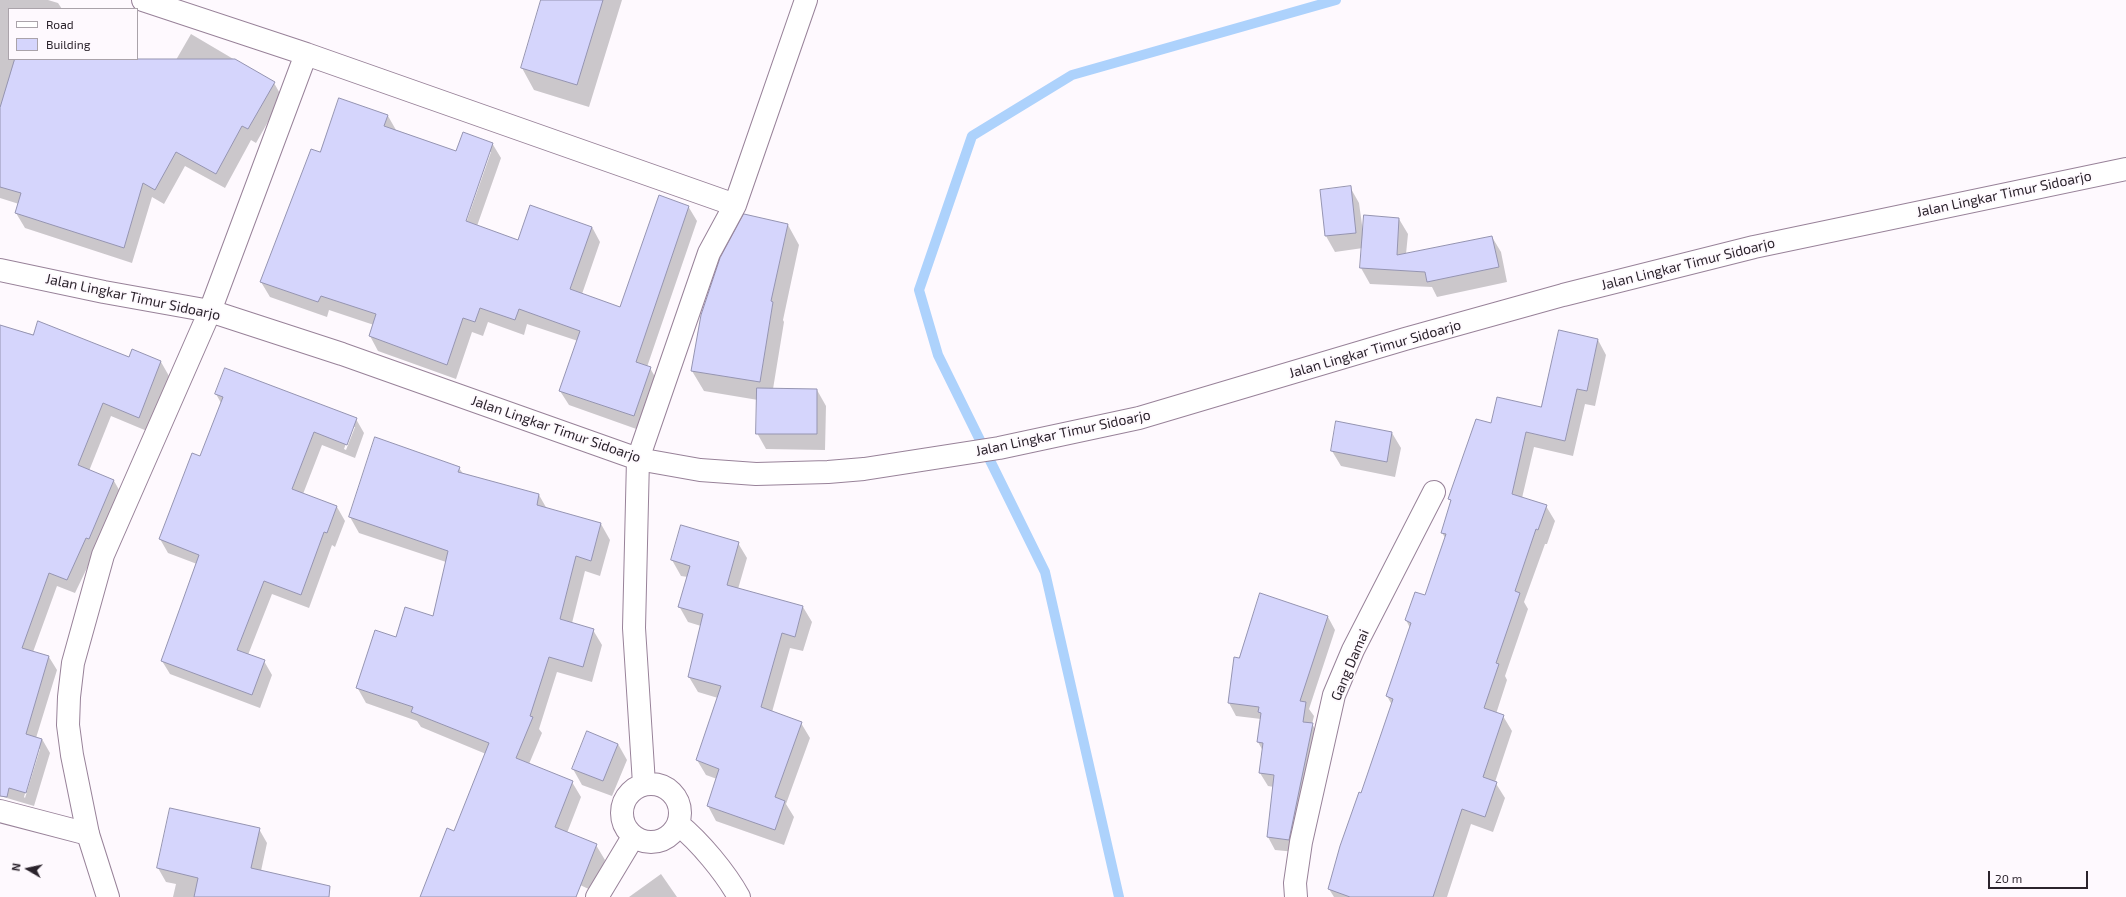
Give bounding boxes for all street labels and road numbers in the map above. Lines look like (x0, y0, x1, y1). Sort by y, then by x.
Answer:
street label: Jalan Lingkar Timur Sidoarjo (1915, 167, 2093, 221)
street label: Jalan Lingkar Timur Sidoarjo (1599, 234, 1777, 294)
street label: Jalan Lingkar Timur Sidoarjo (44, 270, 222, 324)
street label: Jalan Lingkar Timur Sidoarjo (1287, 316, 1463, 382)
street label: Jalan Lingkar Timur Sidoarjo (469, 392, 643, 466)
street label: Jalan Lingkar Timur Sidoarjo (974, 406, 1152, 460)
street label: Gang Damai (1327, 627, 1373, 703)

